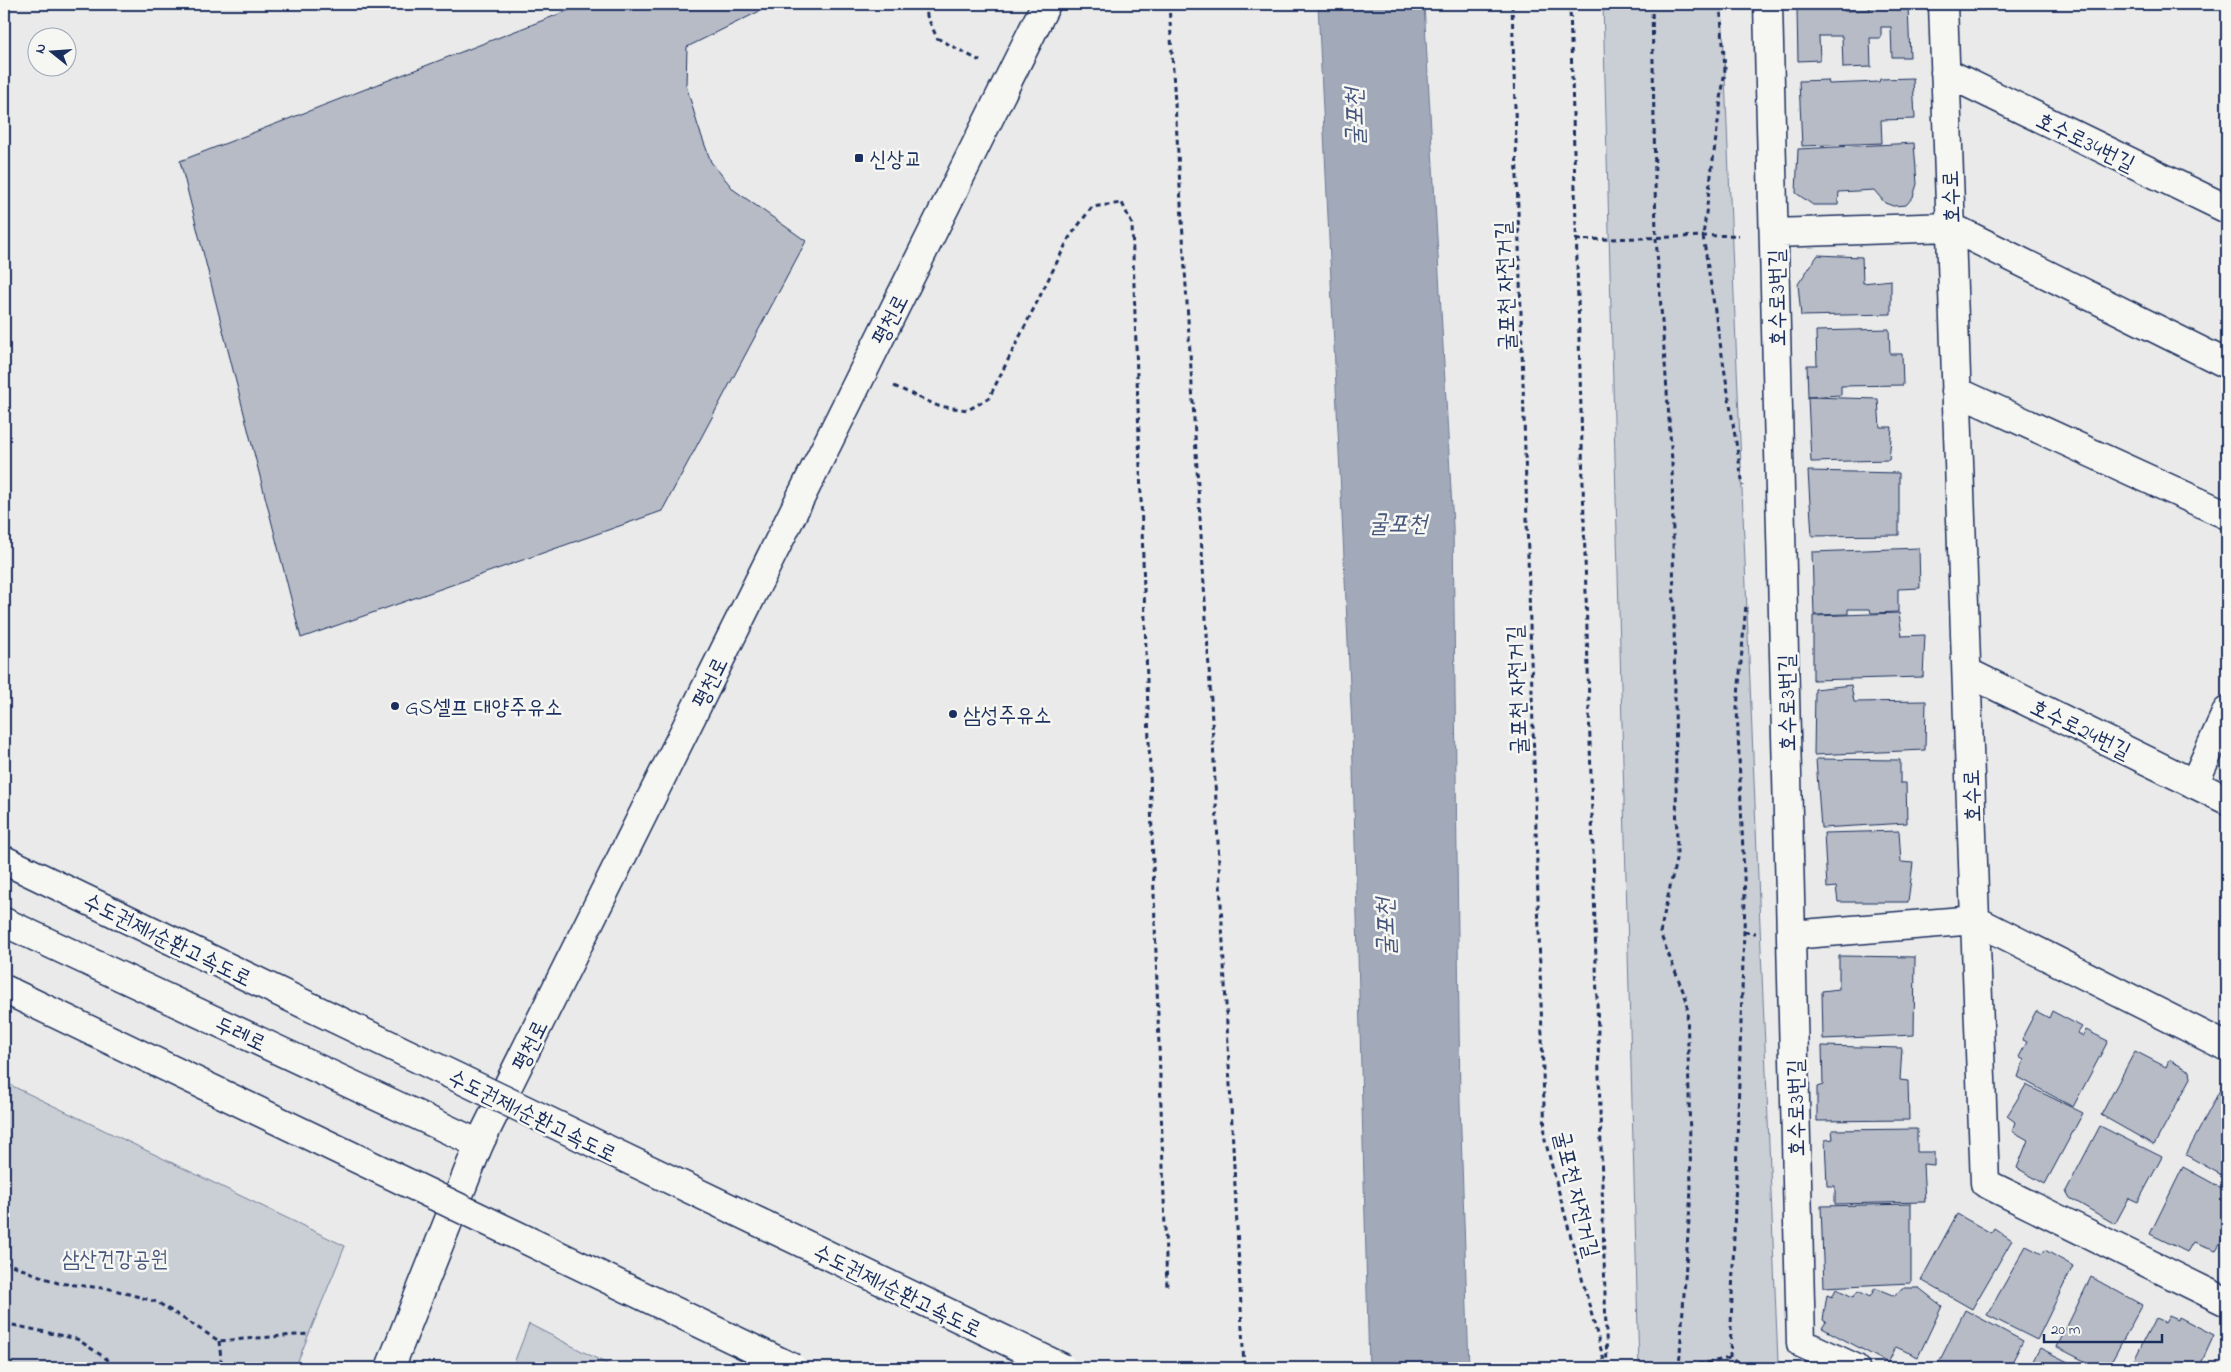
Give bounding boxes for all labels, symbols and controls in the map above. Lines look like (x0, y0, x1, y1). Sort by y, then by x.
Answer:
north arrow (28, 28, 78, 78)
text: N (30, 41, 52, 56)
water label: 굴포천 (1338, 85, 1375, 146)
street label: 호수로34번길 (2030, 106, 2140, 182)
place label: 신상교 (869, 145, 922, 177)
marker: 신상교 (853, 152, 865, 164)
street label: 호수로 (1936, 170, 1970, 224)
street label: 굴포천 자전거길 (1489, 220, 1525, 351)
street label: 호수로3번길 (1762, 249, 1796, 347)
street label: 평천로 (865, 289, 918, 351)
water label: 굴포천 (1369, 508, 1430, 543)
street label: 굴포천 자전거길 (1501, 624, 1537, 755)
street label: 평천로 (686, 652, 738, 714)
street label: 호수로3번길 (1772, 654, 1806, 752)
place label: GS셀프 대양주유소 (405, 693, 562, 725)
street label: 호수로24번길 (2024, 693, 2136, 769)
marker: GS셀프 대양주유소 (389, 700, 401, 712)
place label: 삼성주유소 (963, 701, 1052, 733)
marker: 삼성주유소 (947, 708, 959, 720)
street label: 호수로 (1957, 769, 1991, 823)
street label: 수도권제1순환고속도로 (77, 887, 256, 996)
water label: 굴포천 (1369, 895, 1406, 956)
street label: 두레로 (209, 1010, 271, 1061)
street label: 평천로 (506, 1015, 558, 1077)
street label: 호수로3번길 (1781, 1059, 1815, 1157)
street label: 수도권제1순환고속도로 (442, 1063, 621, 1172)
street label: 굴포천 자전거길 (1544, 1128, 1606, 1262)
street label: 수도권제1순환고속도로 (807, 1238, 986, 1347)
park label: 삼산건강공원 (62, 1245, 168, 1277)
scale bar (2044, 1312, 2161, 1344)
text: 20 m (2051, 1319, 2081, 1341)

